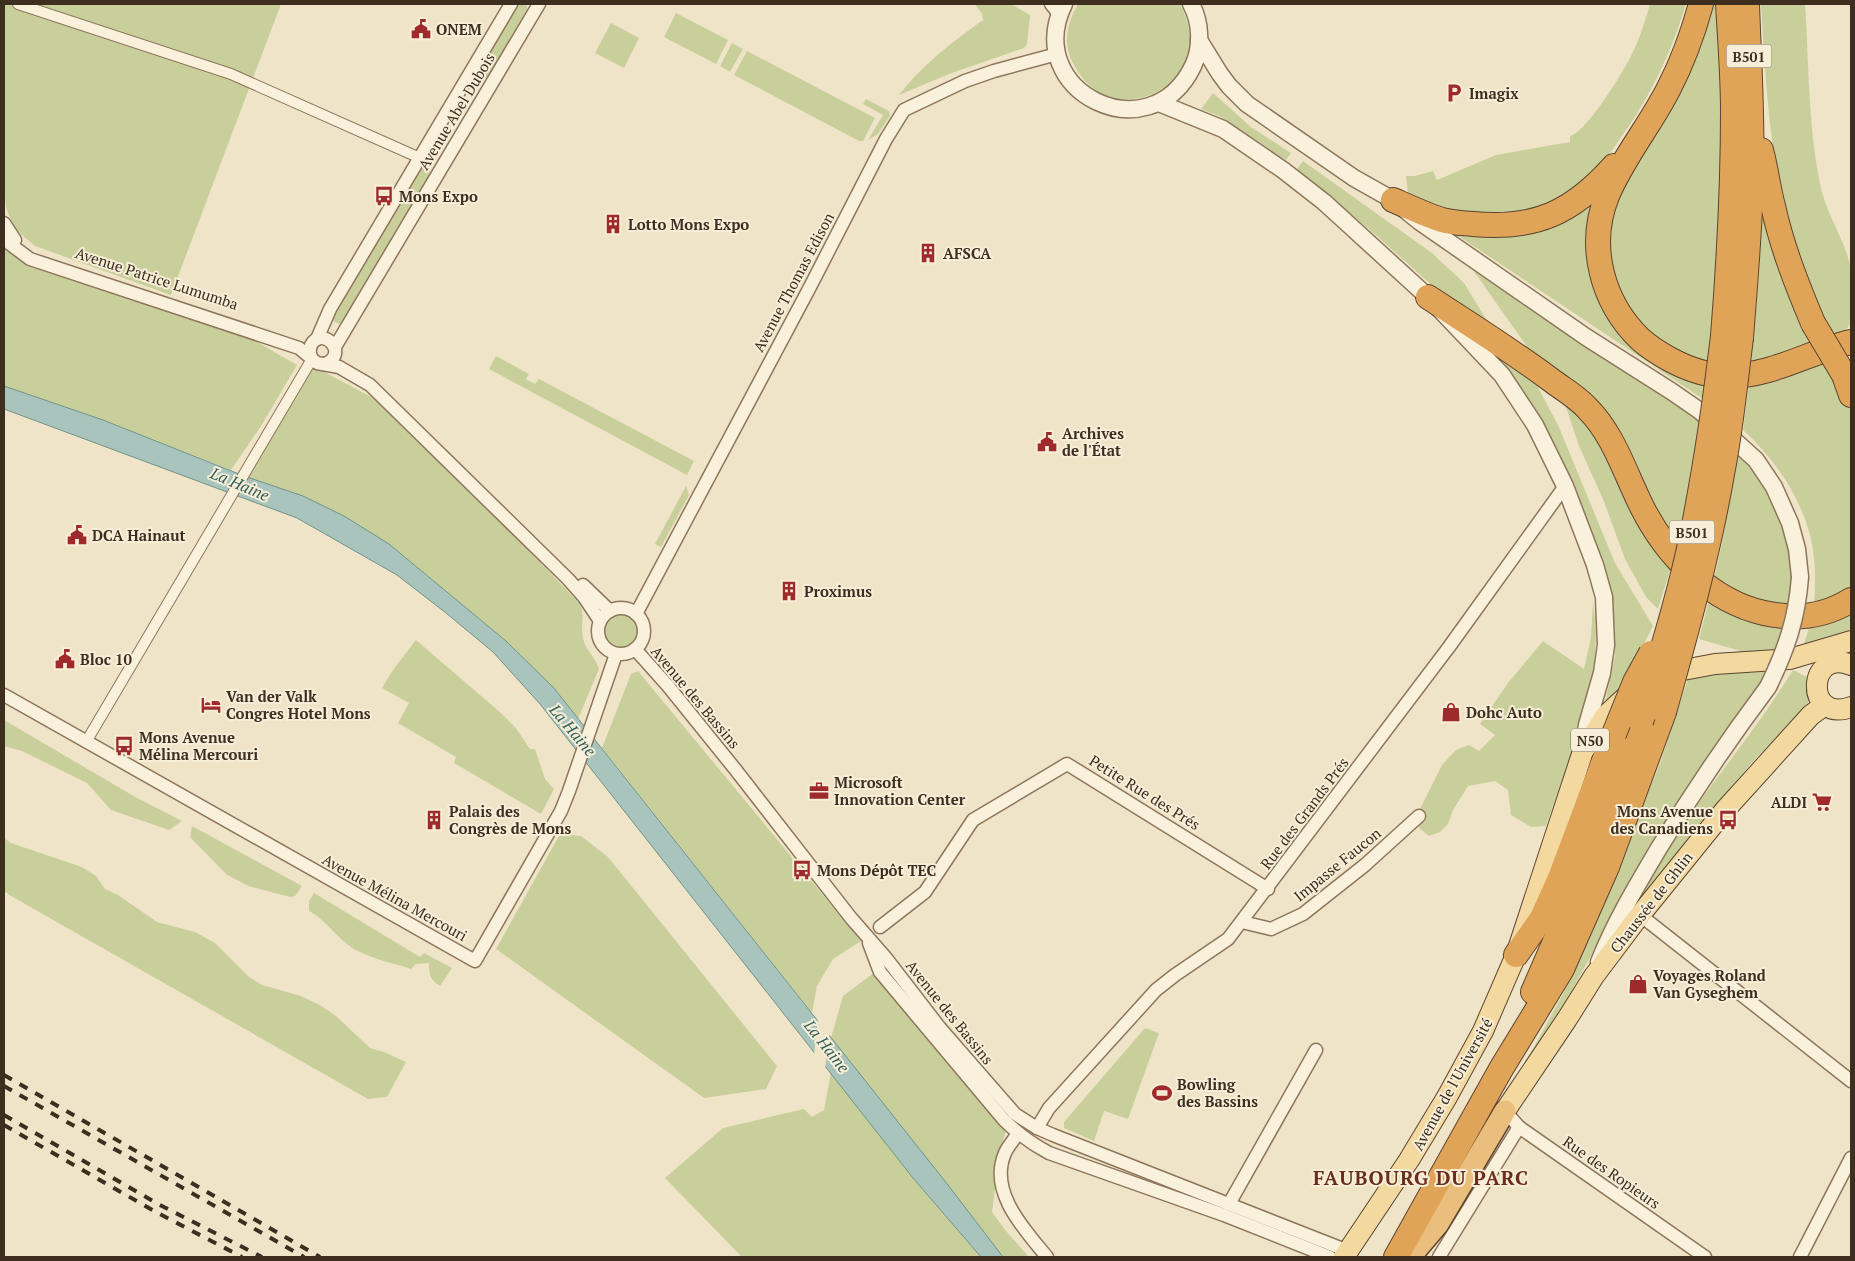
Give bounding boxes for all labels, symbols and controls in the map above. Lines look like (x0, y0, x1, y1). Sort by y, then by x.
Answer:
public building icon: ONEM (410, 18, 432, 40)
place label: ONEM (436, 19, 482, 39)
road number: B501 (1726, 44, 1772, 68)
street label: Avenue Abel Dubois (413, 49, 499, 173)
parking icon: Imagix (1443, 82, 1465, 104)
place label: Imagix (1469, 83, 1519, 103)
bus stop icon: Mons Expo (373, 185, 395, 207)
place label: Mons Expo (399, 186, 478, 206)
street label: Avenue Thomas Edison (748, 209, 838, 355)
building icon: Lotto Mons Expo (602, 213, 624, 235)
place label: Lotto Mons Expo (628, 214, 749, 234)
street label: Avenue Patrice Lumumba (73, 242, 241, 314)
building icon: AFSCA (917, 242, 939, 264)
place label: AFSCA (943, 243, 991, 263)
place label: Archives de l'État (1062, 423, 1124, 460)
public building icon: Archives de l'État (1036, 431, 1058, 453)
water label: La Haine (206, 461, 273, 506)
road number: B501 (1670, 520, 1714, 544)
public building icon: DCA Hainaut (66, 524, 88, 546)
place label: DCA Hainaut (92, 525, 186, 545)
building icon: Proximus (778, 580, 800, 602)
place label: Proximus (804, 581, 872, 601)
street label: Avenue des Bassins (647, 641, 745, 753)
public building icon: Bloc 10 (54, 648, 76, 670)
place label: Bloc 10 (80, 649, 132, 669)
place label: Van der Valk Congres Hotel Mons (226, 686, 371, 723)
hotel icon: Van der Valk Congres Hotel Mons (200, 694, 222, 716)
water label: La Haine (544, 699, 601, 761)
shop icon: Dohc Auto (1440, 701, 1462, 723)
place label: Dohc Auto (1466, 702, 1542, 722)
place label: Mons Avenue Mélina Mercouri (139, 727, 258, 764)
road number: N50 (1571, 728, 1609, 752)
bus stop icon: Mons Avenue Mélina Mercouri (113, 735, 135, 757)
street label: Petite Rue des Prés (1086, 750, 1204, 834)
street label: Rue des Grands Prés (1255, 753, 1353, 873)
place label: Microsoft Innovation Center (834, 772, 966, 809)
office icon: Microsoft Innovation Center (808, 780, 830, 802)
supermarket icon: ALDI (1811, 791, 1833, 813)
place label: ALDI (1771, 792, 1807, 812)
place label: Palais des Congrès de Mons (449, 801, 571, 838)
place label: Mons Avenue des Canadiens (1611, 801, 1713, 838)
building icon: Palais des Congrès de Mons (423, 809, 445, 831)
bus stop icon: Mons Avenue des Canadiens (1717, 809, 1739, 831)
street label: Impasse Faucon (1289, 823, 1385, 905)
street label: Chaussée de Ghlin (1605, 847, 1697, 957)
street label: Avenue Mélina Mercouri (319, 849, 471, 945)
bus stop icon: Mons Dépôt TEC (791, 859, 813, 881)
place label: Mons Dépôt TEC (817, 860, 936, 880)
street label: Avenue des Bassins (902, 956, 998, 1068)
place label: Voyages Roland Van Gyseghem (1653, 965, 1766, 1002)
shop icon: Voyages Roland Van Gyseghem (1627, 973, 1649, 995)
water label: La Haine (799, 1014, 855, 1077)
street label: Avenue de l'Université (1407, 1014, 1497, 1154)
place label: Bowling des Bassins (1177, 1074, 1258, 1111)
sports icon: Bowling des Bassins (1151, 1082, 1173, 1104)
street label: Rue des Ropieurs (1559, 1131, 1665, 1213)
district label: FAUBOURG DU PARC (1313, 1164, 1529, 1191)

